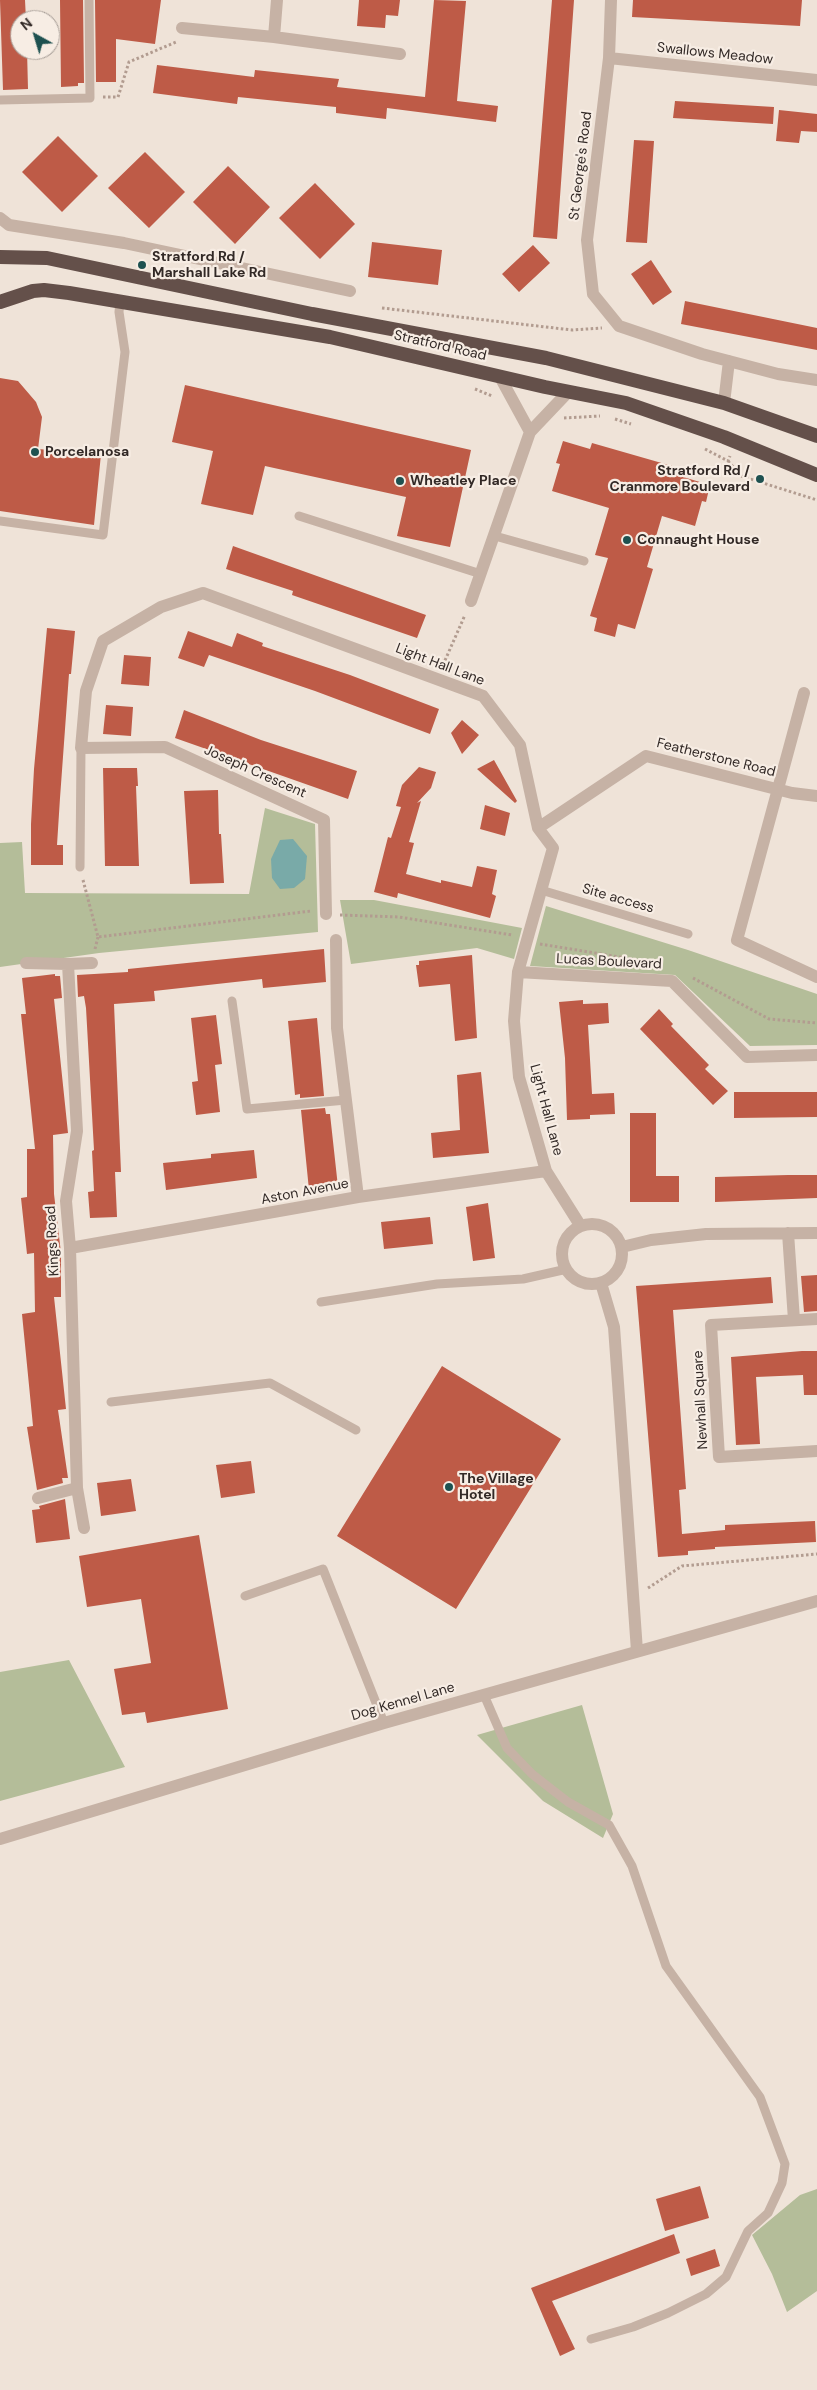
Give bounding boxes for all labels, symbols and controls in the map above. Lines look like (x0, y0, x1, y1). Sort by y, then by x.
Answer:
north arrow (10, 10, 60, 60)
text: N (17, 14, 36, 34)
street label: Swallows Meadow (656, 40, 774, 68)
street label: St George's Road (566, 111, 596, 221)
place label: Stratford Rd / Marshall Lake Rd (152, 249, 266, 282)
marker: Stratford Rd / Marshall Lake Rd (136, 259, 148, 271)
street label: Stratford Road (392, 327, 488, 365)
place label: Porcelanosa (45, 444, 129, 460)
marker: Porcelanosa (29, 446, 41, 458)
place label: Stratford Rd / Cranmore Boulevard (610, 463, 750, 496)
place label: Wheatley Place (410, 473, 517, 489)
marker: Stratford Rd / Cranmore Boulevard (754, 473, 766, 485)
marker: Wheatley Place (394, 475, 406, 487)
place label: Connaught House (637, 532, 759, 548)
marker: Connaught House (621, 534, 633, 546)
street label: Light Hall Lane (393, 640, 487, 690)
street label: Featherstone Road (655, 735, 777, 781)
street label: Joseph Crescent (201, 742, 309, 802)
street label: Site access (580, 881, 656, 917)
street label: Lucas Boulevard (556, 951, 662, 973)
street label: Light Hall Lane (526, 1062, 566, 1158)
street label: Aston Avenue (260, 1175, 350, 1209)
street label: Kings Road (43, 1205, 63, 1277)
street label: Newhall Square (690, 1350, 712, 1450)
place label: The Village Hotel (459, 1471, 534, 1504)
marker: The Village Hotel (443, 1481, 455, 1493)
street label: Dog Kennel Lane (349, 1679, 457, 1725)

